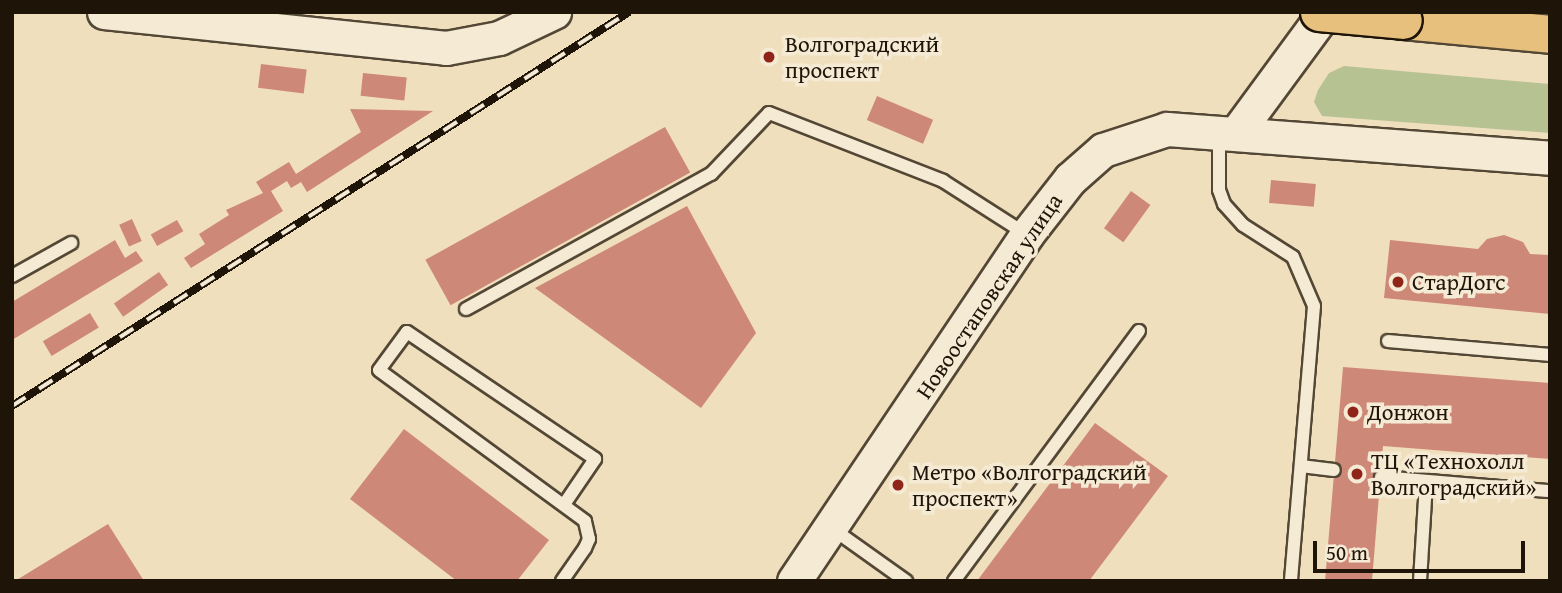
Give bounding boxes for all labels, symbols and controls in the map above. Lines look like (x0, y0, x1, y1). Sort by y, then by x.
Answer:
place label: Волгоградский проспект (785, 30, 939, 84)
marker: Волгоградский проспект (759, 47, 779, 67)
street label: Новоостаповская улица (910, 188, 1068, 404)
place label: СтарДогс (1412, 268, 1505, 296)
marker: СтарДогс (1390, 274, 1406, 290)
place label: Донжон (1367, 398, 1449, 426)
marker: Донжон (1345, 404, 1361, 420)
place label: ТЦ «Технохолл Волгоградский» (1371, 447, 1536, 501)
place label: Метро «Волгоградский проспект» (912, 458, 1147, 512)
marker: ТЦ «Технохолл Волгоградский» (1349, 466, 1365, 482)
marker: Метро «Волгоградский проспект» (890, 477, 906, 493)
scale bar (1317, 526, 1529, 570)
text: 50 m (1326, 537, 1368, 568)

